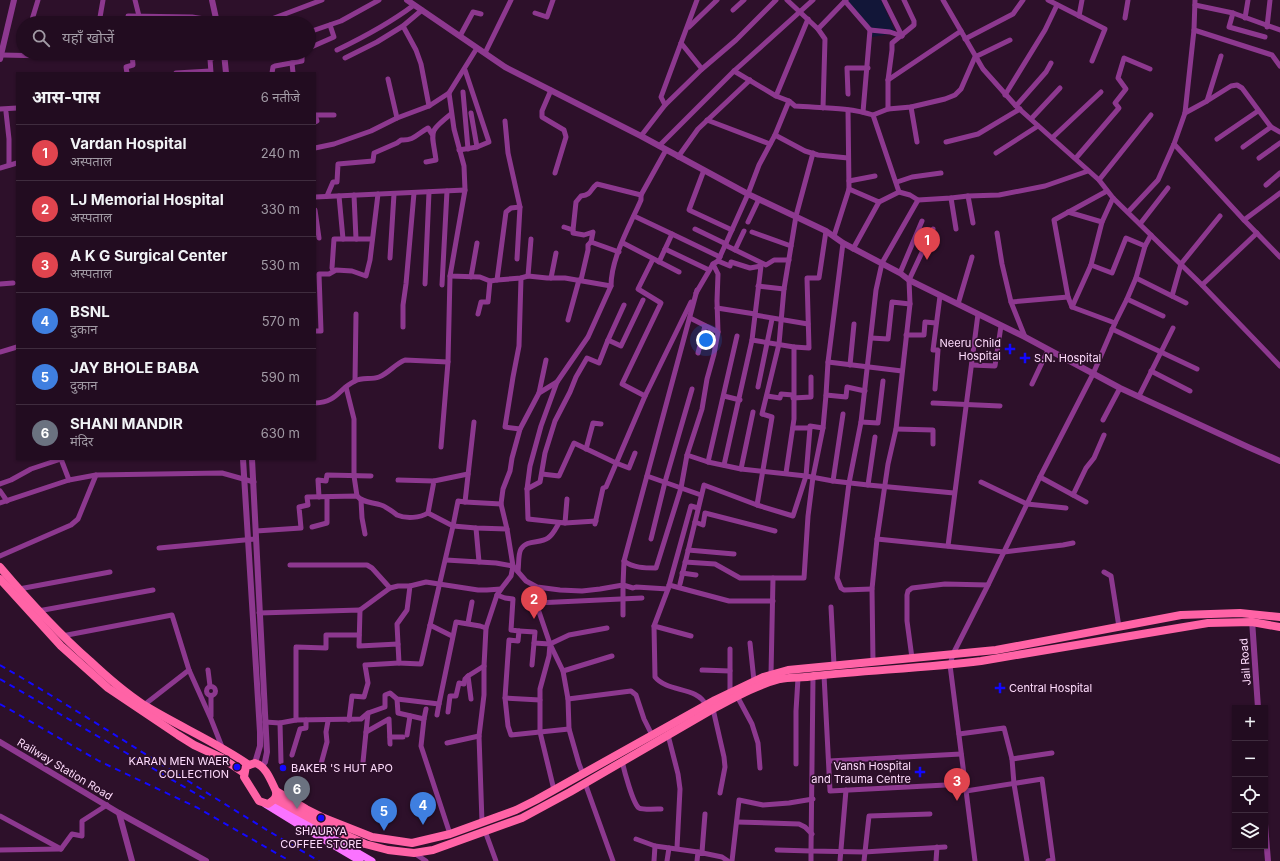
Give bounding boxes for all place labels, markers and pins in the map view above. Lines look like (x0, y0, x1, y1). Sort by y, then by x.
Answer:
pin: 1 (914, 227, 940, 260)
place label: Neeru Child Hospital (940, 336, 1001, 363)
marker: Neeru Child Hospital (1004, 343, 1016, 355)
place label: S.N. Hospital (1034, 351, 1101, 365)
marker: S.N. Hospital (1019, 352, 1031, 364)
pin: 2 (521, 586, 547, 619)
place label: Central Hospital (1009, 681, 1092, 695)
marker: Central Hospital (994, 682, 1006, 694)
place label: KARAN MEN WAER COLLECTION (129, 754, 229, 781)
place label: Vansh Hospital and Trauma Centre (811, 759, 911, 786)
place label: BAKER 'S HUT APO (291, 761, 393, 775)
marker: KARAN MEN WAER COLLECTION (232, 762, 242, 772)
marker: BAKER 'S HUT APO (278, 763, 288, 773)
marker: Vansh Hospital and Trauma Centre (914, 766, 926, 778)
pin: 3 (944, 768, 970, 801)
pin: 6 (284, 776, 310, 809)
pin: 4 (410, 792, 436, 825)
pin: 5 (371, 798, 397, 831)
marker: SHAURYA COFFEE STORE (316, 813, 326, 823)
place label: SHAURYA COFFEE STORE (280, 824, 362, 851)

